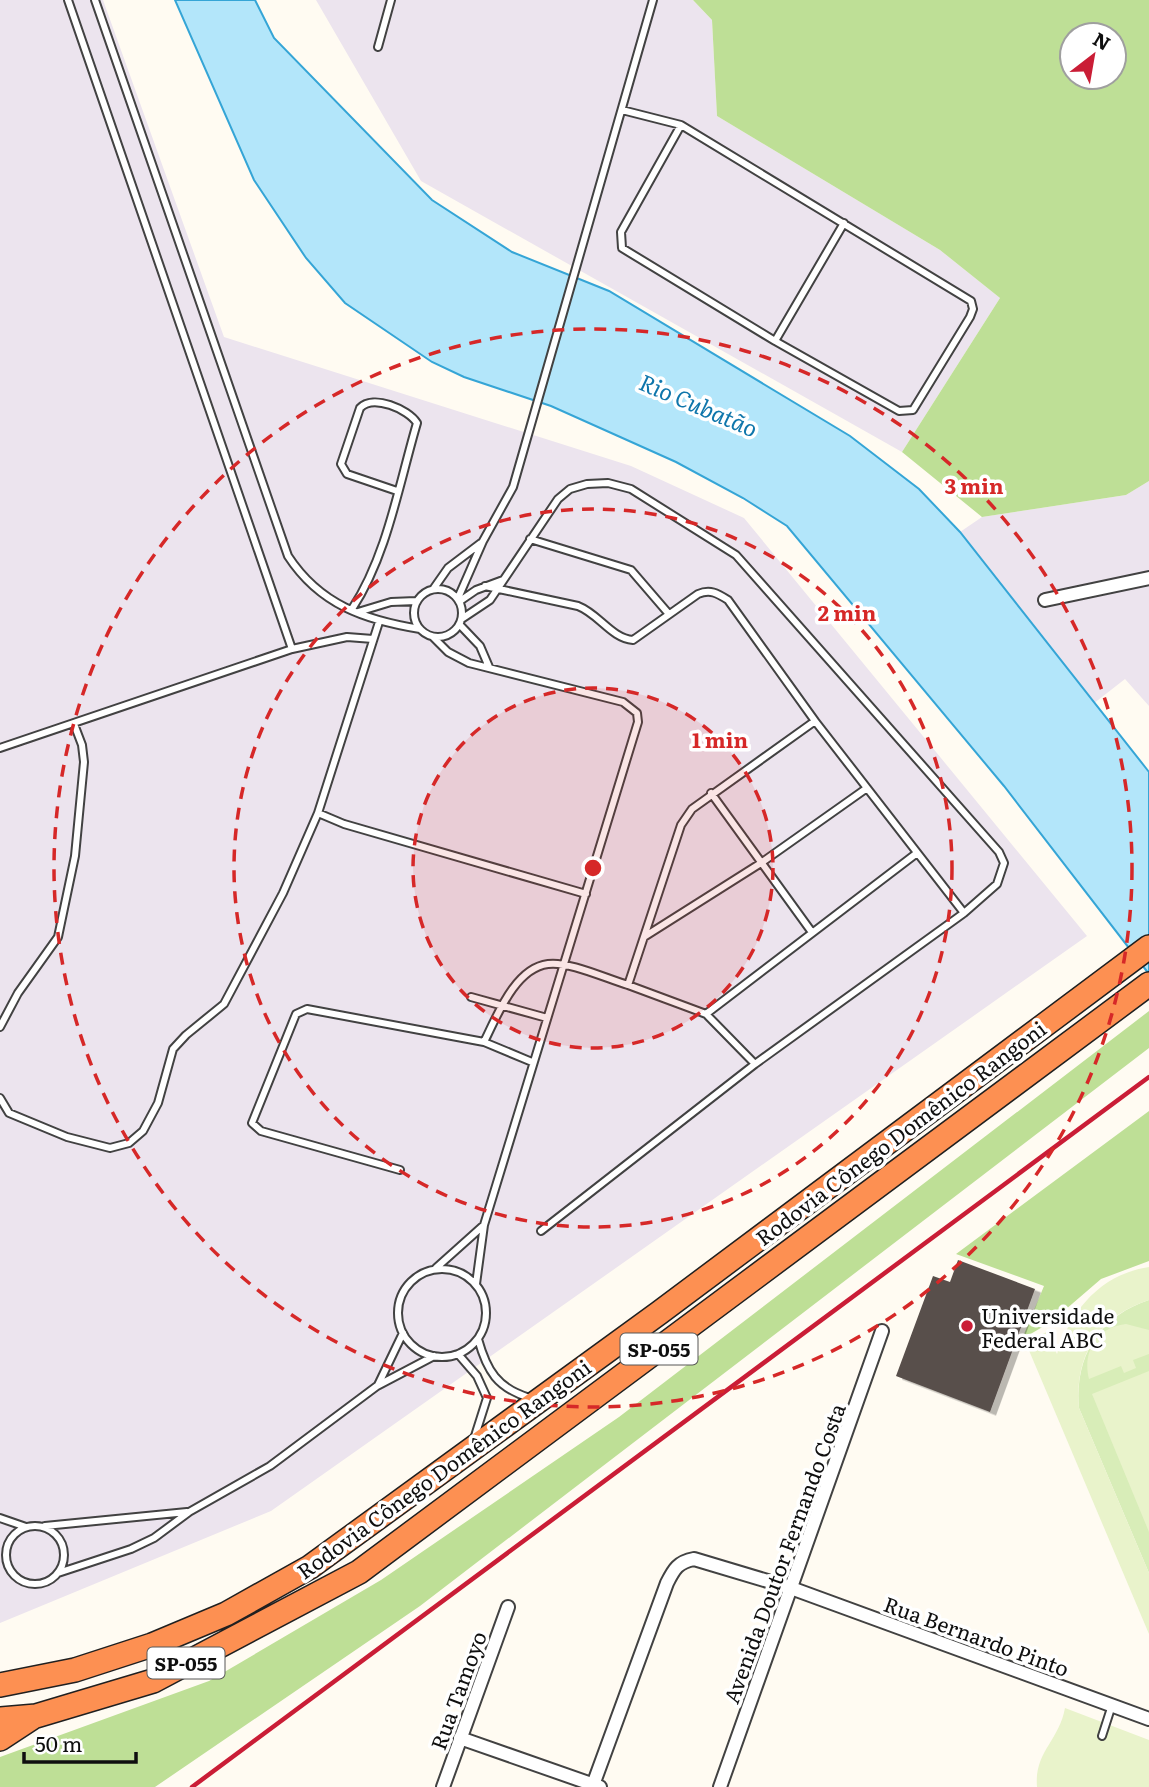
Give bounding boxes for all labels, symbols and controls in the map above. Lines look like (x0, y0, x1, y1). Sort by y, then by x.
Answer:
north arrow (1058, 21, 1128, 91)
text: N (1088, 24, 1116, 57)
water label: Rio Cubatão (634, 364, 764, 444)
text: 3 min (944, 469, 1004, 500)
text: 2 min (818, 596, 877, 627)
text: 1 min (692, 723, 748, 754)
centre of rings (581, 856, 605, 880)
street label: Rodovia Cônego Domênico Rangoni (748, 1012, 1052, 1252)
place label: Universidade Federal ABC (981, 1299, 1115, 1354)
marker: Universidade Federal ABC (959, 1318, 975, 1334)
road number: SP-055 (620, 1334, 698, 1364)
street label: Rodovia Cônego Domênico Rangoni (290, 1351, 596, 1585)
street label: Avenida Doutor Fernando Costa (714, 1398, 852, 1707)
street label: Rua Bernardo Pinto (880, 1587, 1074, 1683)
street label: Rua Tamoyo (421, 1626, 493, 1754)
road number: SP-055 (148, 1648, 224, 1679)
scale bar (24, 1720, 136, 1764)
text: 50 m (35, 1727, 82, 1758)

